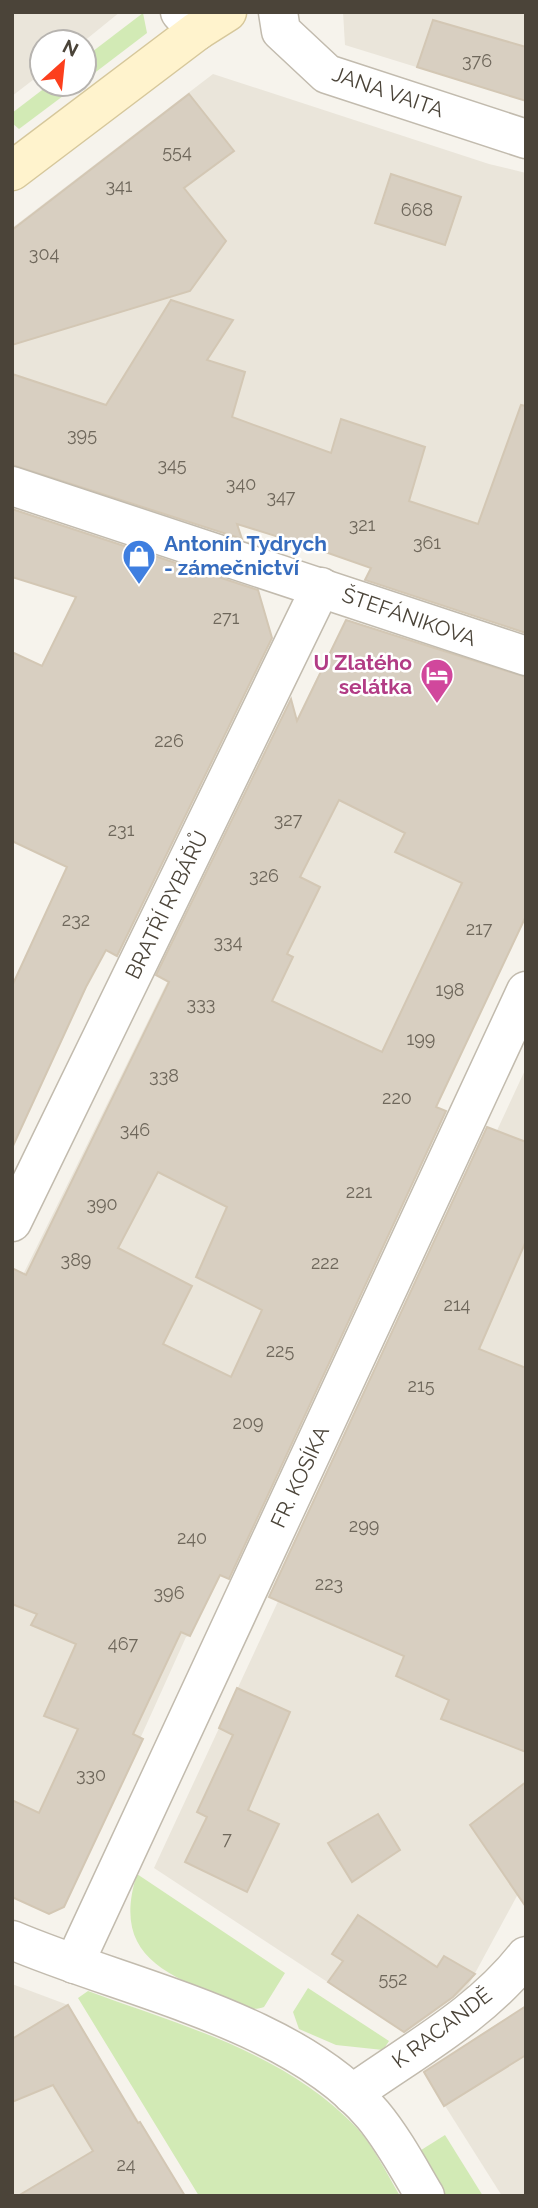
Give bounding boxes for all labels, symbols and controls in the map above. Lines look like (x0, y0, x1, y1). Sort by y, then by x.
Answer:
north arrow (28, 28, 98, 98)
text: N (59, 35, 82, 61)
house number: 376 (462, 50, 492, 71)
street label: JANA VAITA (329, 61, 447, 122)
house number: 554 (162, 141, 192, 162)
house number: 341 (105, 175, 133, 196)
house number: 668 (401, 199, 433, 220)
house number: 304 (29, 243, 59, 264)
house number: 395 (67, 424, 97, 445)
house number: 345 (157, 454, 187, 475)
house number: 340 (226, 473, 256, 494)
house number: 347 (267, 486, 296, 507)
house number: 321 (349, 514, 376, 535)
place label: Antonín Tydrych - zámečnictví (164, 531, 327, 580)
house number: 361 (413, 532, 441, 553)
shop icon: Antonín Tydrych - zámečnictví (120, 537, 158, 586)
street label: ŠTEFÁNIKOVA (339, 582, 479, 651)
house number: 271 (213, 607, 240, 628)
place label: U Zlatého selátka (314, 650, 412, 699)
hotel icon: U Zlatého selátka (418, 656, 456, 705)
house number: 226 (154, 730, 184, 751)
house number: 327 (274, 809, 303, 830)
house number: 231 (108, 819, 135, 840)
street label: BRATŘÍ RYBÁŘŮ (120, 827, 213, 983)
house number: 326 (249, 865, 279, 886)
house number: 232 (62, 909, 90, 930)
house number: 217 (466, 918, 493, 939)
house number: 334 (213, 931, 243, 952)
house number: 198 (436, 979, 464, 1000)
house number: 333 (187, 993, 215, 1014)
house number: 199 (407, 1028, 435, 1049)
house number: 338 (149, 1065, 179, 1086)
house number: 220 (382, 1087, 412, 1108)
house number: 346 (120, 1119, 150, 1140)
house number: 221 (346, 1181, 373, 1202)
house number: 390 (86, 1193, 118, 1214)
house number: 389 (61, 1249, 91, 1270)
house number: 222 (311, 1252, 339, 1273)
house number: 214 (444, 1294, 471, 1315)
house number: 225 (266, 1340, 294, 1361)
house number: 215 (408, 1375, 435, 1396)
house number: 209 (233, 1412, 263, 1433)
street label: FR. KOSÍKA (265, 1422, 334, 1532)
house number: 299 (349, 1515, 379, 1536)
house number: 240 (177, 1527, 207, 1548)
house number: 223 (315, 1573, 343, 1594)
house number: 396 (153, 1582, 185, 1603)
house number: 467 (108, 1633, 139, 1654)
house number: 330 (76, 1764, 106, 1785)
house number: 7 (222, 1828, 232, 1849)
house number: 552 (379, 1968, 408, 1989)
street label: K RACANDĚ (387, 1982, 496, 2073)
house number: 24 (116, 2154, 136, 2175)

